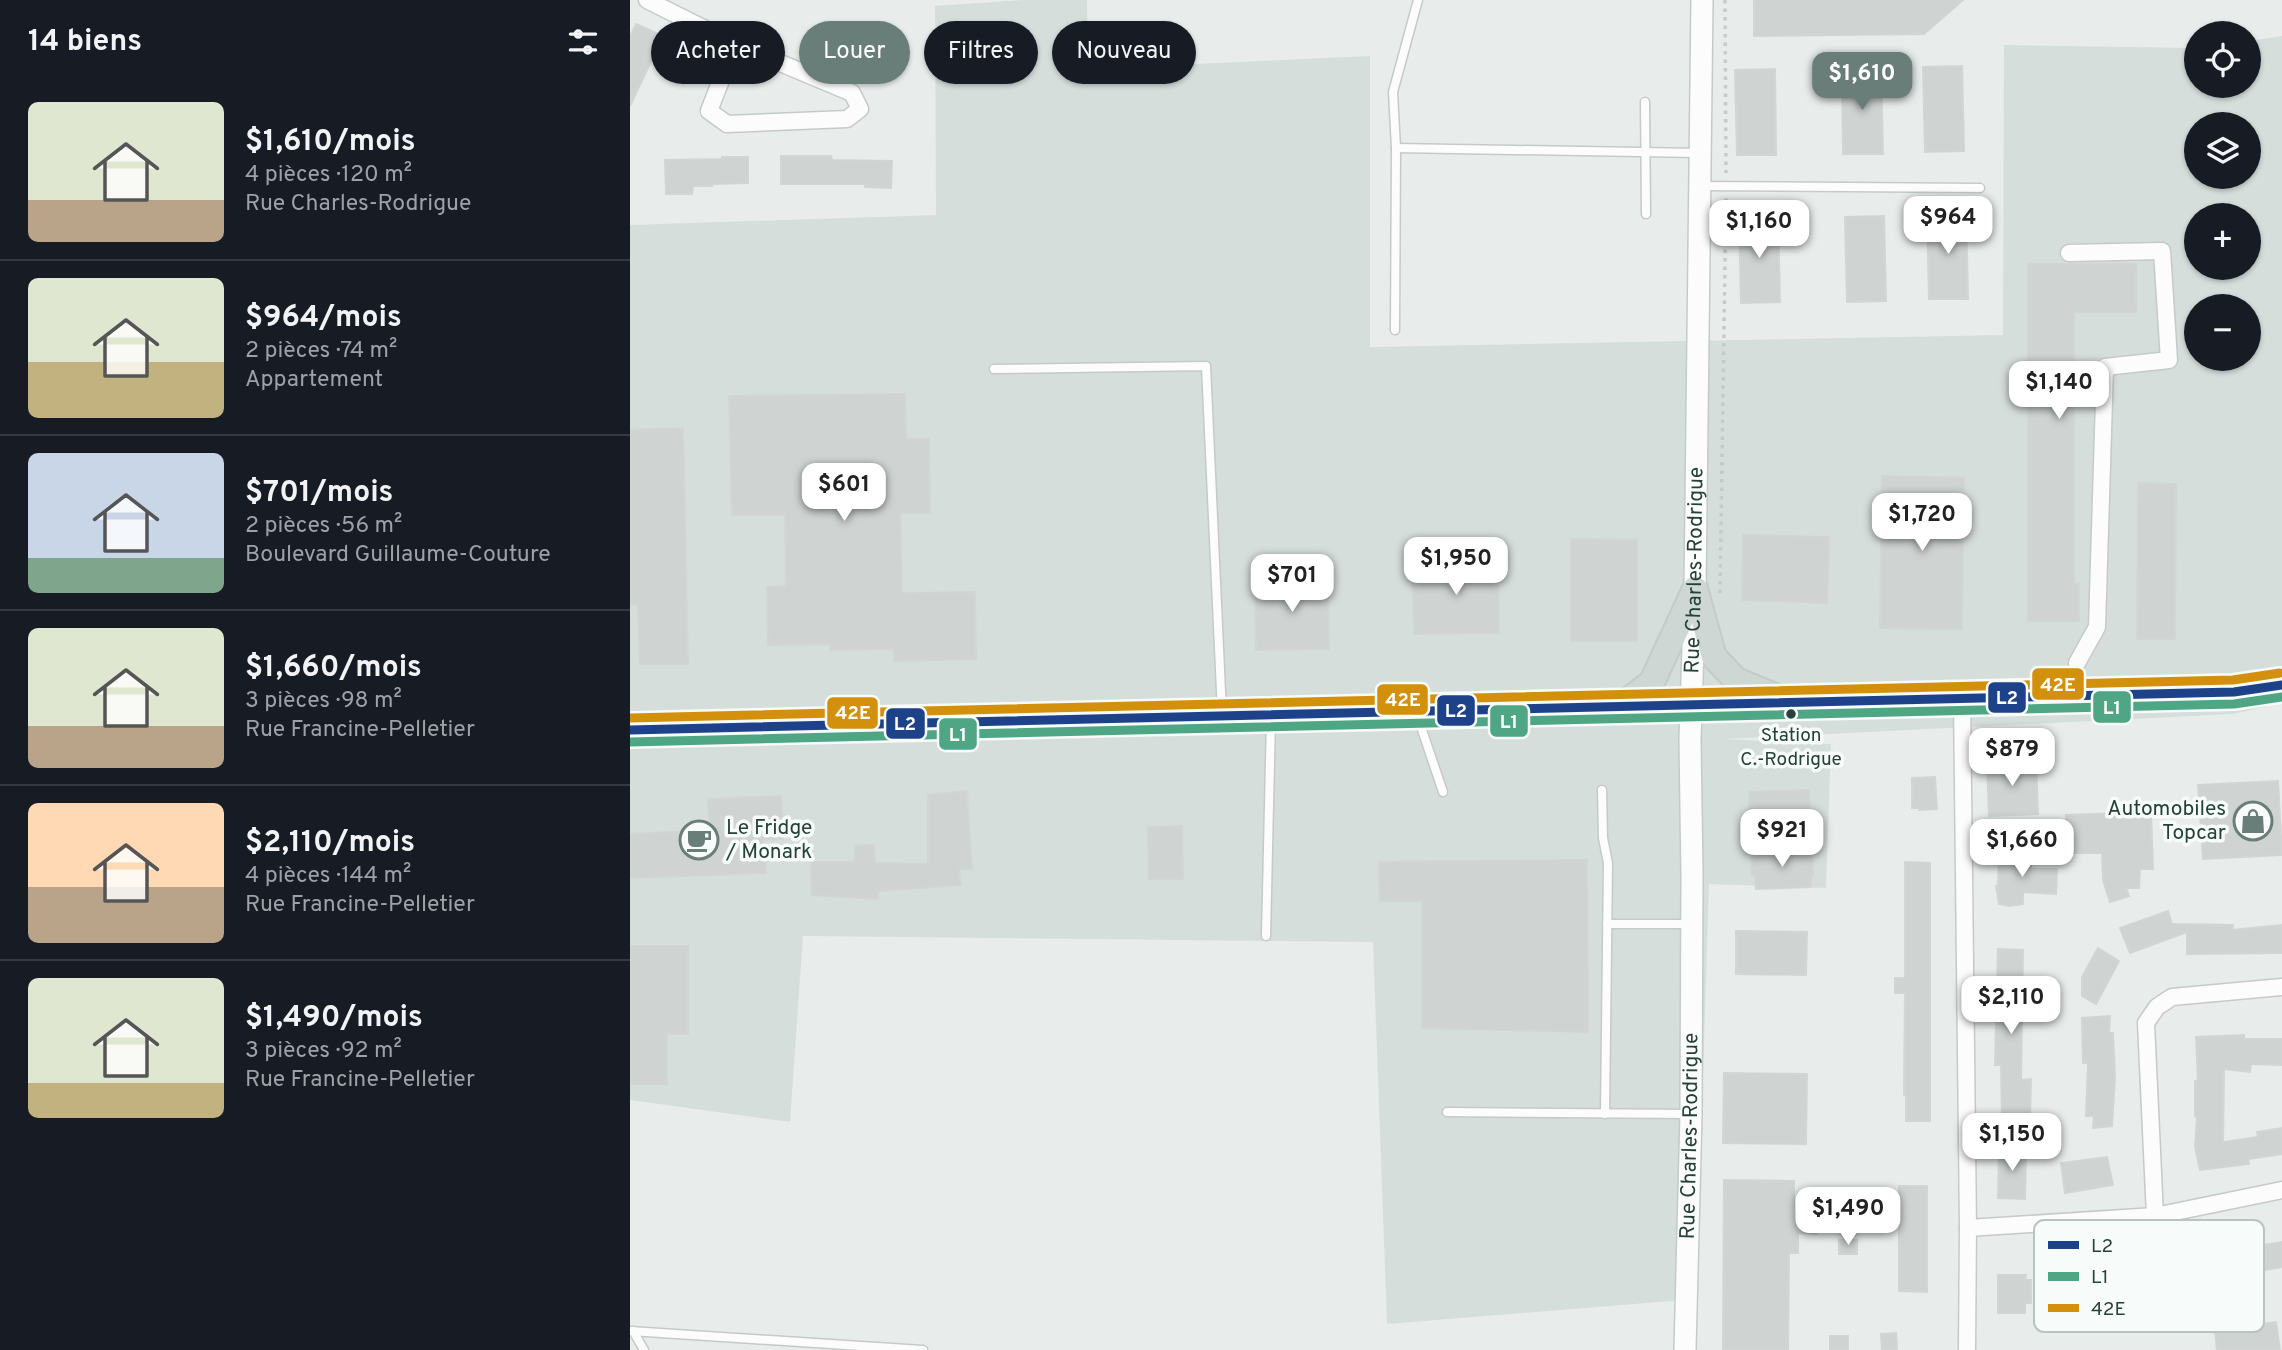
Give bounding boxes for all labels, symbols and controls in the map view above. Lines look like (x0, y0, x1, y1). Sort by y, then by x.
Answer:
chip: Acheter (651, 21, 785, 84)
chip: Louer (799, 21, 910, 84)
chip: Filtres (924, 21, 1038, 84)
chip: Nouveau (1052, 21, 1196, 84)
map controls (2184, 21, 2261, 371)
button: locate (2184, 21, 2261, 98)
icon: filters (564, 23, 602, 61)
text: 14 biens (28, 24, 142, 61)
pin: $1,610 (1805, 52, 1919, 112)
text: $1,610 (1828, 60, 1896, 89)
button: layers (2184, 112, 2261, 189)
text: $1,610/mois (245, 124, 415, 161)
icon: home (84, 130, 168, 214)
text: 4 pièces · 120 m² (245, 161, 412, 190)
text: Rue Charles-Rodrigue (245, 190, 471, 219)
pin: $964 (1907, 196, 1989, 256)
pin: $1,160 (1702, 201, 1816, 260)
button: + (2184, 203, 2261, 280)
text: $964 (1920, 204, 1976, 233)
text: $1,160 (1725, 208, 1793, 237)
button: − (2184, 294, 2261, 371)
text: $964/mois (245, 300, 402, 337)
icon: home (84, 306, 168, 390)
text: 2 pièces · 74 m² (245, 337, 397, 366)
pin: $1,140 (2002, 362, 2116, 421)
text: Appartement (245, 366, 383, 395)
text: $1,140 (2025, 369, 2093, 398)
pin: $601 (803, 463, 885, 523)
street label: Rue Charles-Rodrigue (1679, 467, 1710, 674)
text: $601 (818, 471, 870, 500)
text: $701/mois (245, 475, 393, 512)
icon: home (84, 481, 168, 565)
pin: $1,720 (1865, 494, 1979, 553)
text: $1,720 (1888, 501, 1956, 530)
text: 2 pièces · 56 m² (245, 512, 402, 541)
pin: $1,950 (1399, 538, 1513, 597)
text: Boulevard Guillaume-Couture (245, 541, 551, 570)
text: $1,950 (1420, 545, 1492, 574)
pin: $701 (1251, 554, 1333, 614)
text: $701 (1267, 562, 1317, 591)
text: $1,660/mois (245, 650, 422, 687)
icon: home (84, 656, 168, 740)
line badge: 42E (2031, 667, 2085, 701)
text: 42E (2040, 674, 2076, 698)
line badge: L2 (1987, 681, 2027, 714)
line badge: 42E (1376, 683, 1429, 716)
text: 3 pièces · 98 m² (245, 687, 402, 716)
text: L2 (1996, 687, 2018, 711)
text: 42E (1385, 689, 1421, 713)
line badge: L1 (2092, 690, 2132, 724)
line badge: L2 (1436, 694, 1476, 727)
line badge: 42E (826, 696, 879, 730)
text: L1 (2103, 697, 2121, 721)
text: L2 (1445, 700, 1467, 724)
text: 42E (835, 702, 871, 726)
line badge: L1 (1489, 704, 1529, 738)
line badge: L2 (885, 707, 926, 740)
marker: Station C.-Rodrigue (1784, 707, 1798, 721)
text: L1 (1500, 711, 1518, 735)
text: L2 (894, 713, 916, 737)
text: Rue Francine-Pelletier (245, 716, 475, 745)
line badge: L1 (938, 717, 978, 751)
text: L1 (949, 724, 967, 748)
place label: Station C.-Rodrigue (1740, 724, 1842, 772)
pin: $879 (1971, 728, 2053, 788)
text: $879 (1985, 736, 2039, 765)
place label: Automobiles Topcar (2107, 796, 2226, 847)
shop icon: Automobiles Topcar (2232, 800, 2274, 842)
pin: $921 (1741, 810, 1823, 869)
place label: Le Fridge / Monark (725, 815, 812, 866)
text: $921 (1756, 817, 1808, 846)
cafe icon: Le Fridge / Monark (678, 819, 720, 861)
pin: $1,660 (1965, 820, 2079, 879)
text: $2,110/mois (245, 825, 415, 862)
text: $1,660 (1986, 827, 2058, 856)
icon: home (84, 831, 168, 915)
text: 4 pièces · 144 m² (245, 862, 411, 891)
text: Rue Francine-Pelletier (245, 891, 475, 920)
pin: $2,110 (1954, 976, 2068, 1036)
text: $2,110 (1977, 984, 2045, 1013)
text: $1,490/mois (245, 1000, 423, 1037)
icon: home (84, 1006, 168, 1090)
street label: Rue Charles-Rodrigue (1674, 1033, 1705, 1240)
text: 3 pièces · 92 m² (245, 1037, 402, 1066)
text: Rue Francine-Pelletier (245, 1066, 475, 1095)
pin: $1,150 (1955, 1114, 2069, 1173)
text: $1,150 (1978, 1121, 2046, 1150)
pin: $1,490 (1791, 1188, 1905, 1247)
text: $1,490 (1811, 1195, 1885, 1224)
legend (2034, 1220, 2264, 1332)
text: L2 (2091, 1235, 2113, 1259)
text: L1 (2091, 1266, 2109, 1290)
text: 42E (2091, 1298, 2126, 1322)

